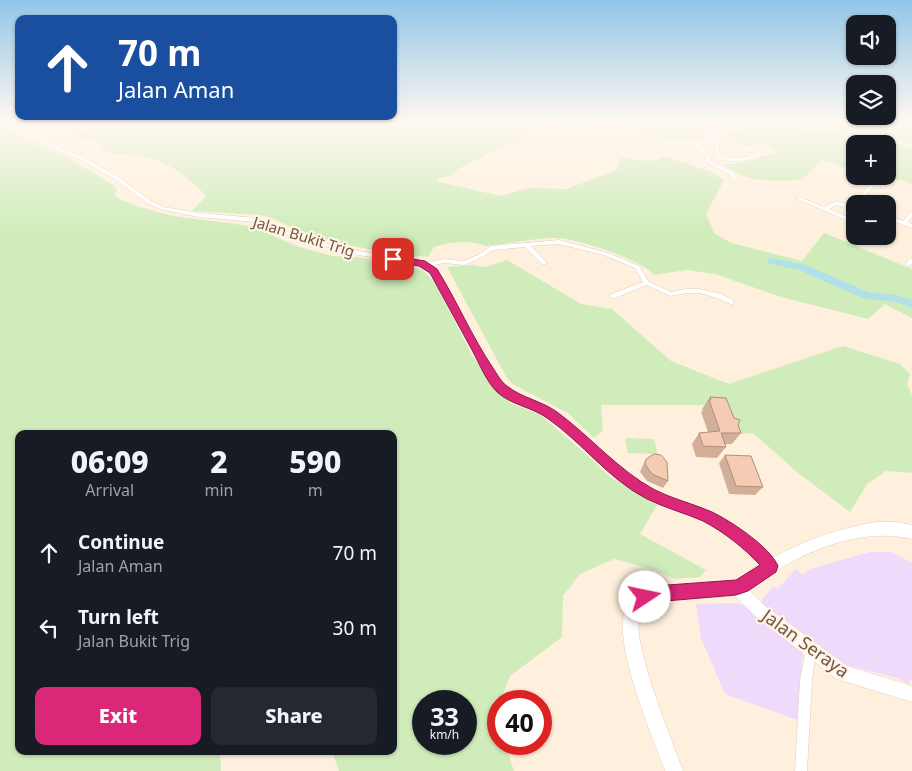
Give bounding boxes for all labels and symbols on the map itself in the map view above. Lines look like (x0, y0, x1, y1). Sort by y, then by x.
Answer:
street label: Jalan Bukit Trig (249, 210, 357, 261)
pin (372, 238, 414, 280)
position arrow (618, 570, 670, 622)
street label: Jalan Seraya (756, 602, 854, 683)
speed limit sign: 40 (487, 690, 552, 755)

